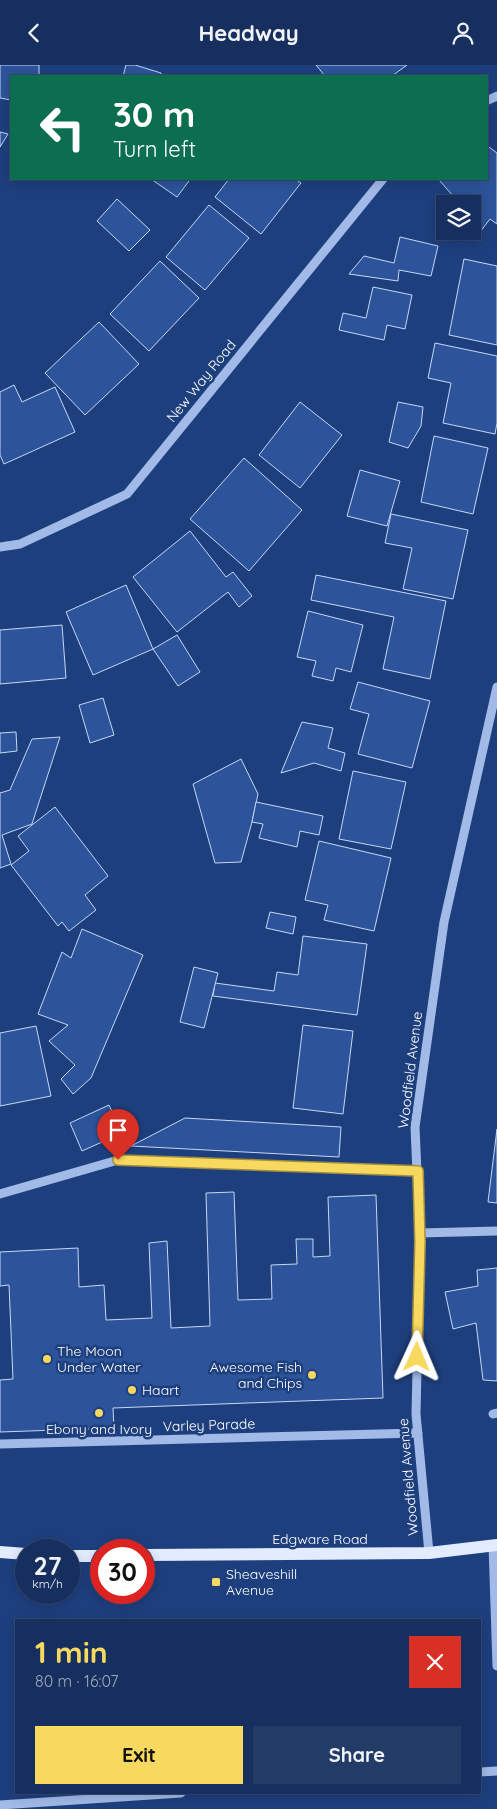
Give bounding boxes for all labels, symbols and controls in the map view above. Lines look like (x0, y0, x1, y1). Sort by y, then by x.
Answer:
icon: back (20, 19, 48, 47)
text: Headway (198, 19, 299, 47)
icon: person (449, 19, 477, 47)
text: 30 m (113, 92, 195, 136)
icon: left (30, 95, 95, 160)
text: Turn left (113, 135, 196, 163)
map controls (436, 195, 481, 240)
button: layers (436, 195, 481, 240)
street label: New Way Road (162, 336, 240, 426)
street label: Woodfield Avenue (394, 1010, 426, 1130)
pin (97, 1109, 139, 1160)
icon: arrive (104, 1116, 132, 1144)
position arrow (390, 1330, 442, 1382)
place label: The Moon Under Water (57, 1342, 141, 1376)
marker: The Moon Under Water (41, 1353, 53, 1365)
place label: Awesome Fish and Chips (210, 1358, 302, 1392)
marker: Awesome Fish and Chips (306, 1369, 318, 1381)
place label: Haart (142, 1381, 180, 1399)
marker: Haart (126, 1384, 138, 1396)
marker: Ebony and Ivory (93, 1407, 105, 1419)
street label: Varley Parade (162, 1414, 256, 1436)
street label: Woodfield Avenue (394, 1417, 422, 1537)
place label: Ebony and Ivory (46, 1420, 152, 1438)
street label: Edgware Road (272, 1530, 368, 1548)
speed limit sign: 30 (90, 1539, 155, 1604)
text: 27 (34, 1550, 61, 1581)
place label: Sheaveshill Avenue (226, 1565, 297, 1599)
text: km/h (32, 1576, 63, 1591)
marker: Sheaveshill Avenue (210, 1576, 222, 1588)
text: 1 min (35, 1633, 108, 1671)
button: close (409, 1636, 461, 1688)
text: 80 m · 16:07 (35, 1671, 118, 1691)
button: Exit (35, 1726, 243, 1784)
button: Share (253, 1726, 461, 1784)

